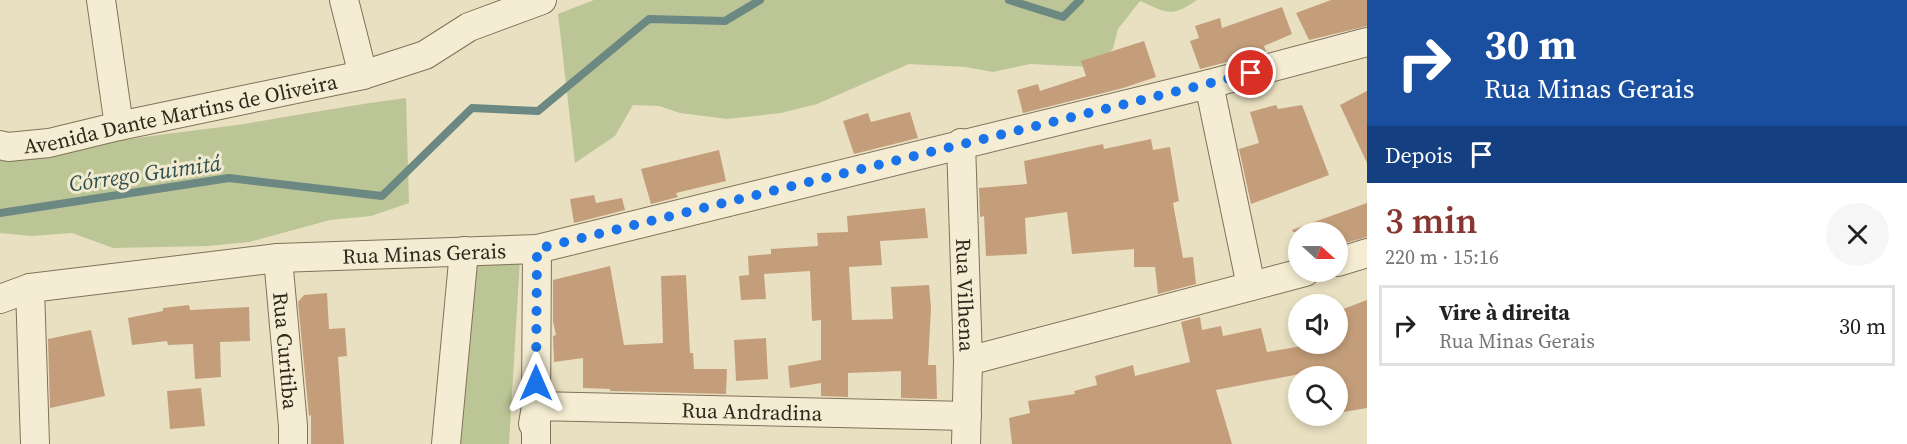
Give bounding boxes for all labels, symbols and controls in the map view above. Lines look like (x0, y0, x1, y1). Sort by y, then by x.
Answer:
text: 30 m (1484, 15, 1577, 73)
icon: right (1385, 24, 1463, 102)
pin (1225, 47, 1276, 98)
icon: arrive (1234, 56, 1267, 89)
street label: Avenida Dante Martins de Oliveira (22, 66, 340, 160)
text: Rua Minas Gerais (1484, 70, 1694, 107)
icon: arrive (1465, 138, 1498, 171)
text: Depois (1385, 140, 1453, 170)
water label: Córrego Guimitá (67, 147, 223, 199)
text: 3 min (1385, 196, 1477, 245)
button: close (1826, 203, 1889, 266)
north arrow (1288, 222, 1348, 282)
map controls (1288, 222, 1348, 426)
street label: Rua Minas Gerais (342, 236, 507, 270)
street label: Rua Vilhena (950, 238, 982, 352)
text: 220 m · 15:16 (1385, 243, 1499, 271)
street label: Rua Curitiba (267, 291, 306, 411)
button: sound (1288, 294, 1348, 354)
text: Vire à direita (1439, 297, 1570, 327)
icon: right (1388, 309, 1421, 342)
text: 30 m (1839, 311, 1886, 341)
text: Rua Minas Gerais (1439, 327, 1595, 355)
position arrow (504, 351, 568, 415)
button: search (1288, 366, 1348, 426)
street label: Rua Andradina (681, 395, 823, 427)

